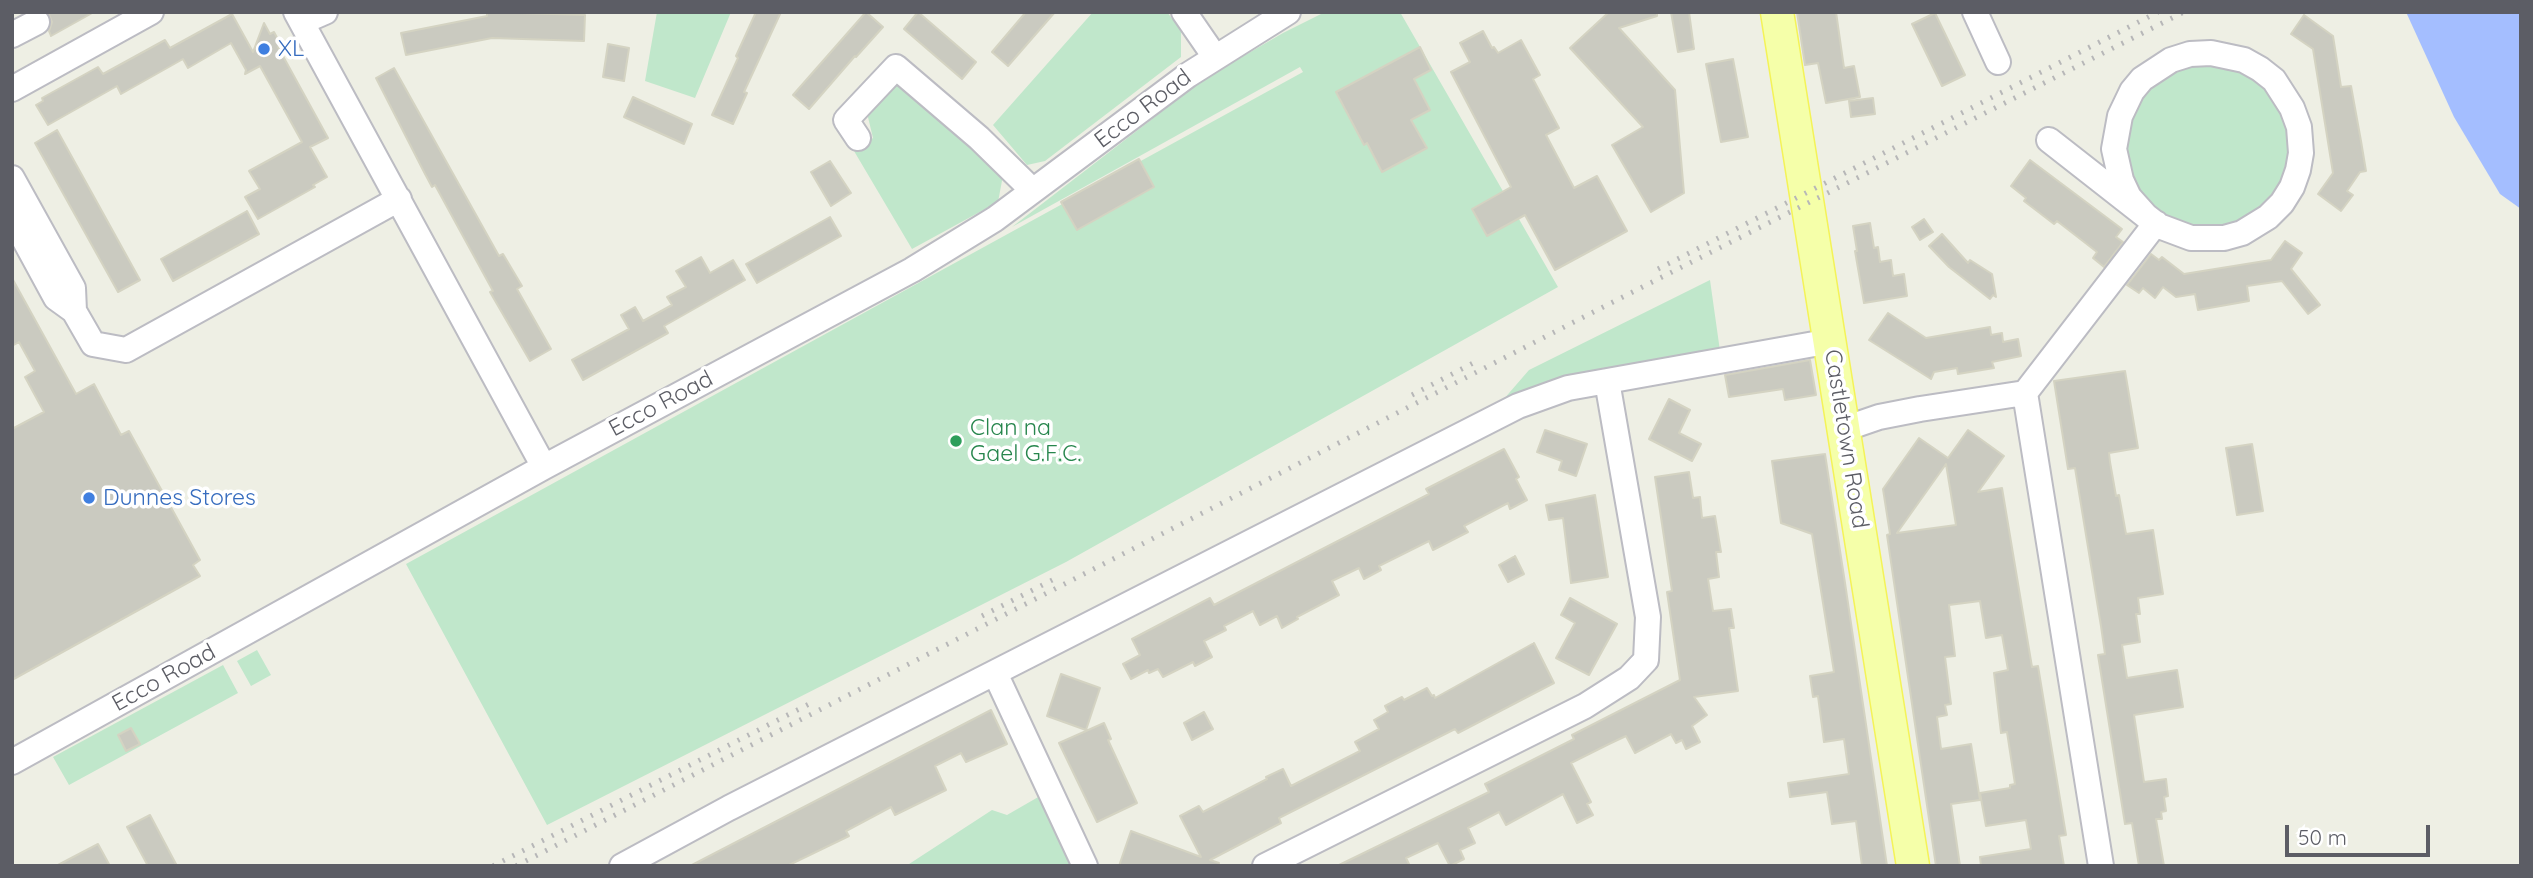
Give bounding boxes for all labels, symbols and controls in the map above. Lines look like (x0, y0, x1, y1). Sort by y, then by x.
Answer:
place label: XL (278, 35, 304, 63)
marker: XL (256, 41, 272, 57)
street label: Ecco Road (1089, 64, 1197, 154)
street label: Castletown Road (1818, 347, 1874, 531)
street label: Ecco Road (604, 365, 718, 443)
place label: Clan na Gael G.F.C. (970, 414, 1081, 468)
marker: Clan na Gael G.F.C. (948, 433, 964, 449)
place label: Dunnes Stores (103, 484, 256, 512)
marker: Dunnes Stores (81, 490, 97, 506)
street label: Ecco Road (107, 638, 221, 718)
scale bar (2288, 812, 2433, 856)
text: 50 m (2298, 824, 2347, 850)

